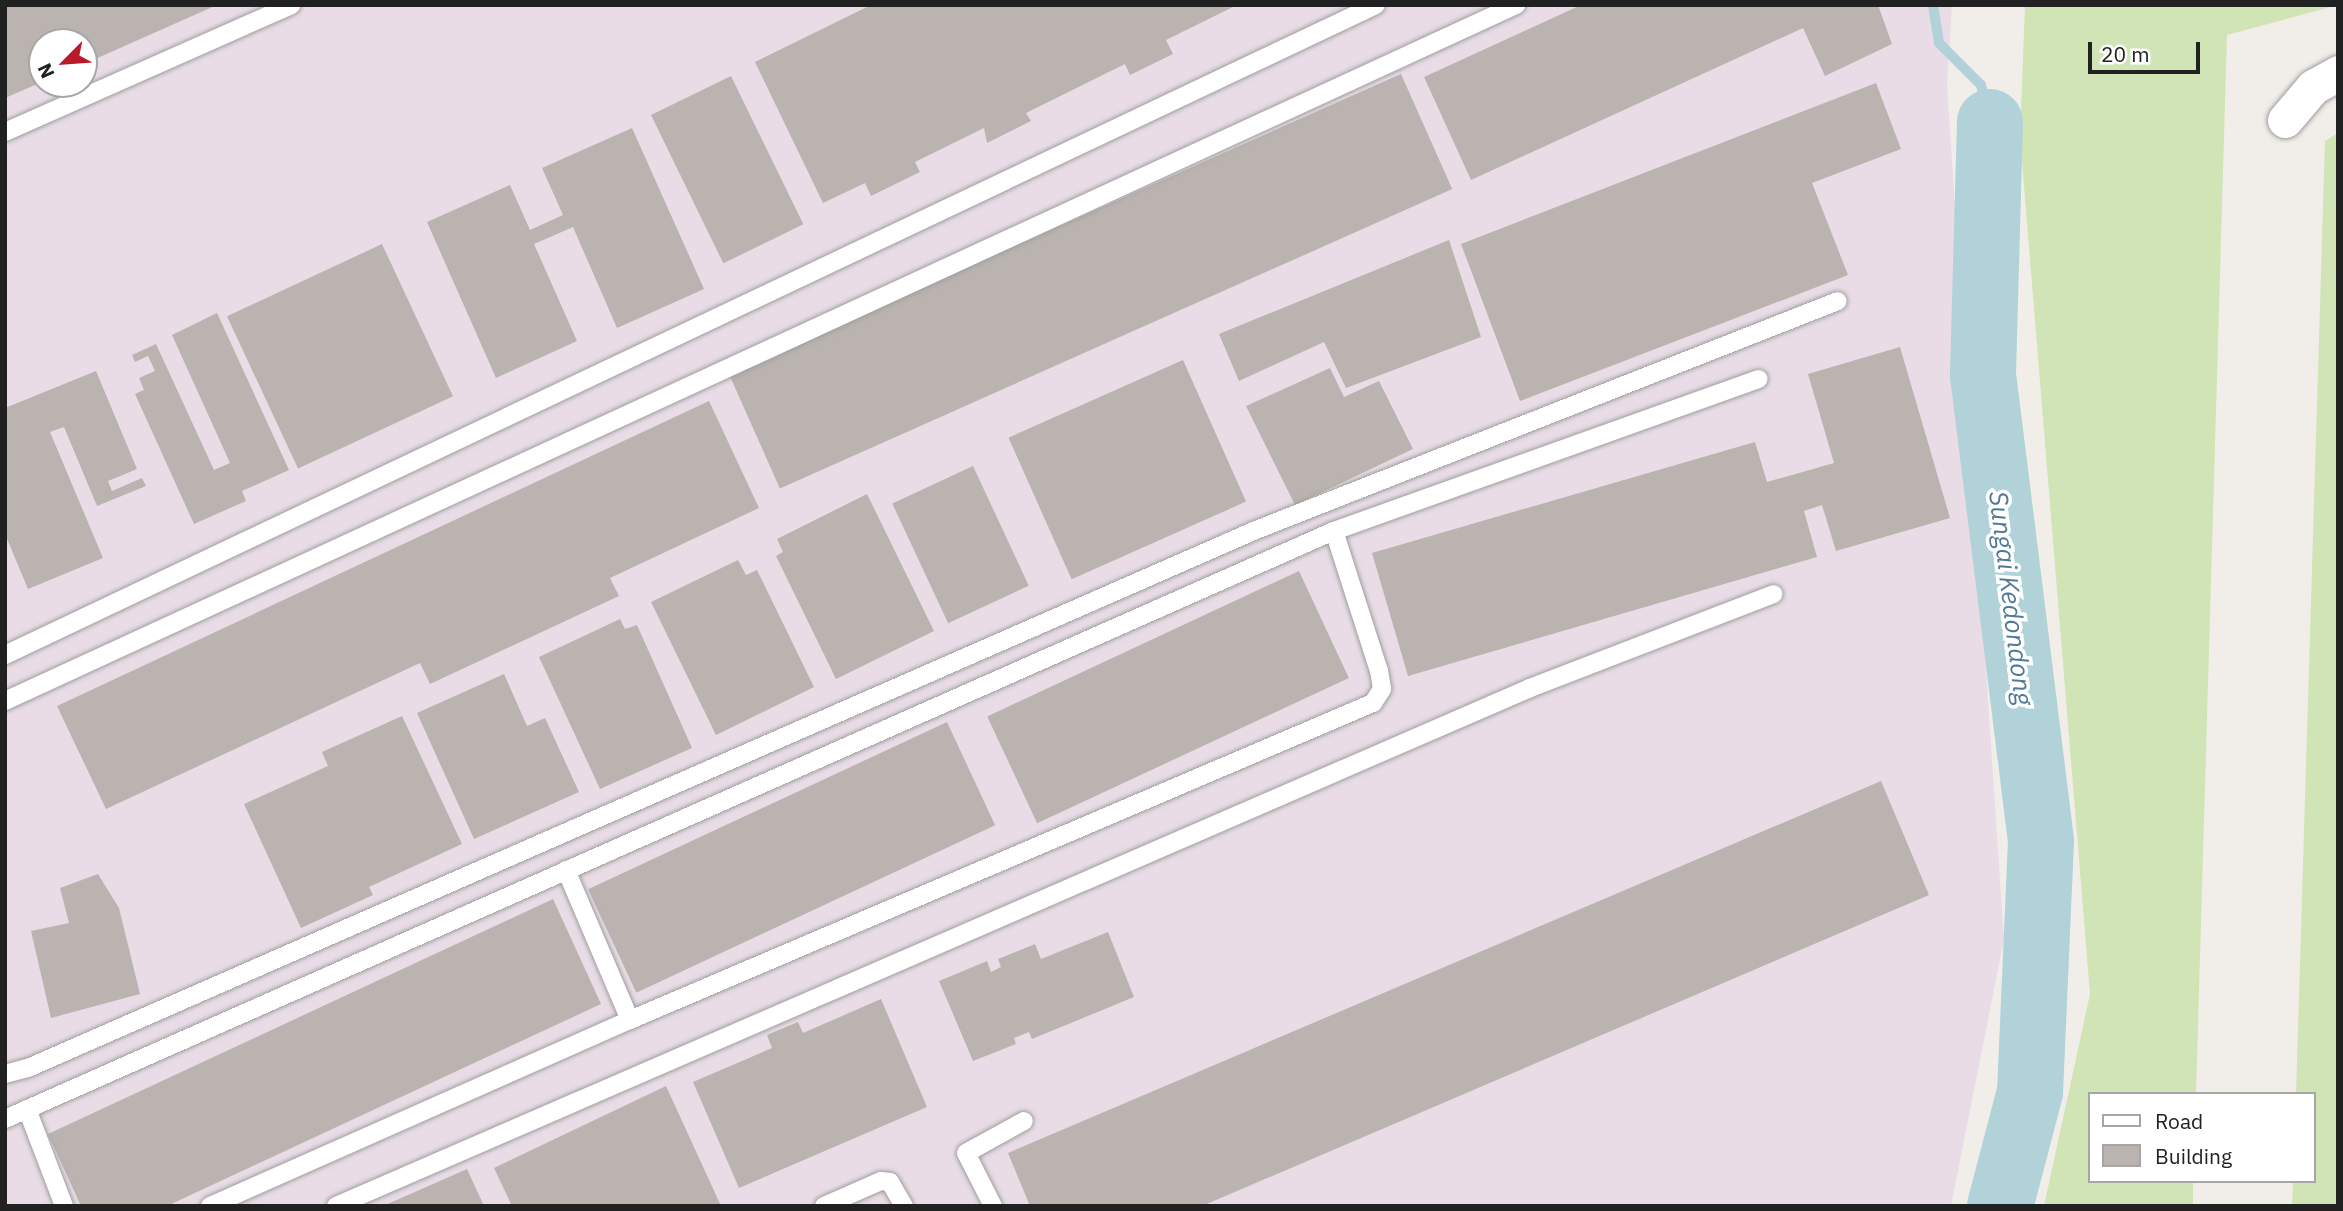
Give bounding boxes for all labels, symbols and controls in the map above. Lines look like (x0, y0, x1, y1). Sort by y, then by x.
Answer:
north arrow (28, 28, 98, 98)
scale bar (2091, 28, 2203, 72)
text: 20 m (2101, 40, 2150, 68)
text: N (32, 60, 60, 82)
water label: Sungai Kedondong (1982, 489, 2040, 707)
legend (2088, 1092, 2315, 1183)
text: Road (2155, 1107, 2203, 1135)
text: Building (2155, 1142, 2232, 1170)

